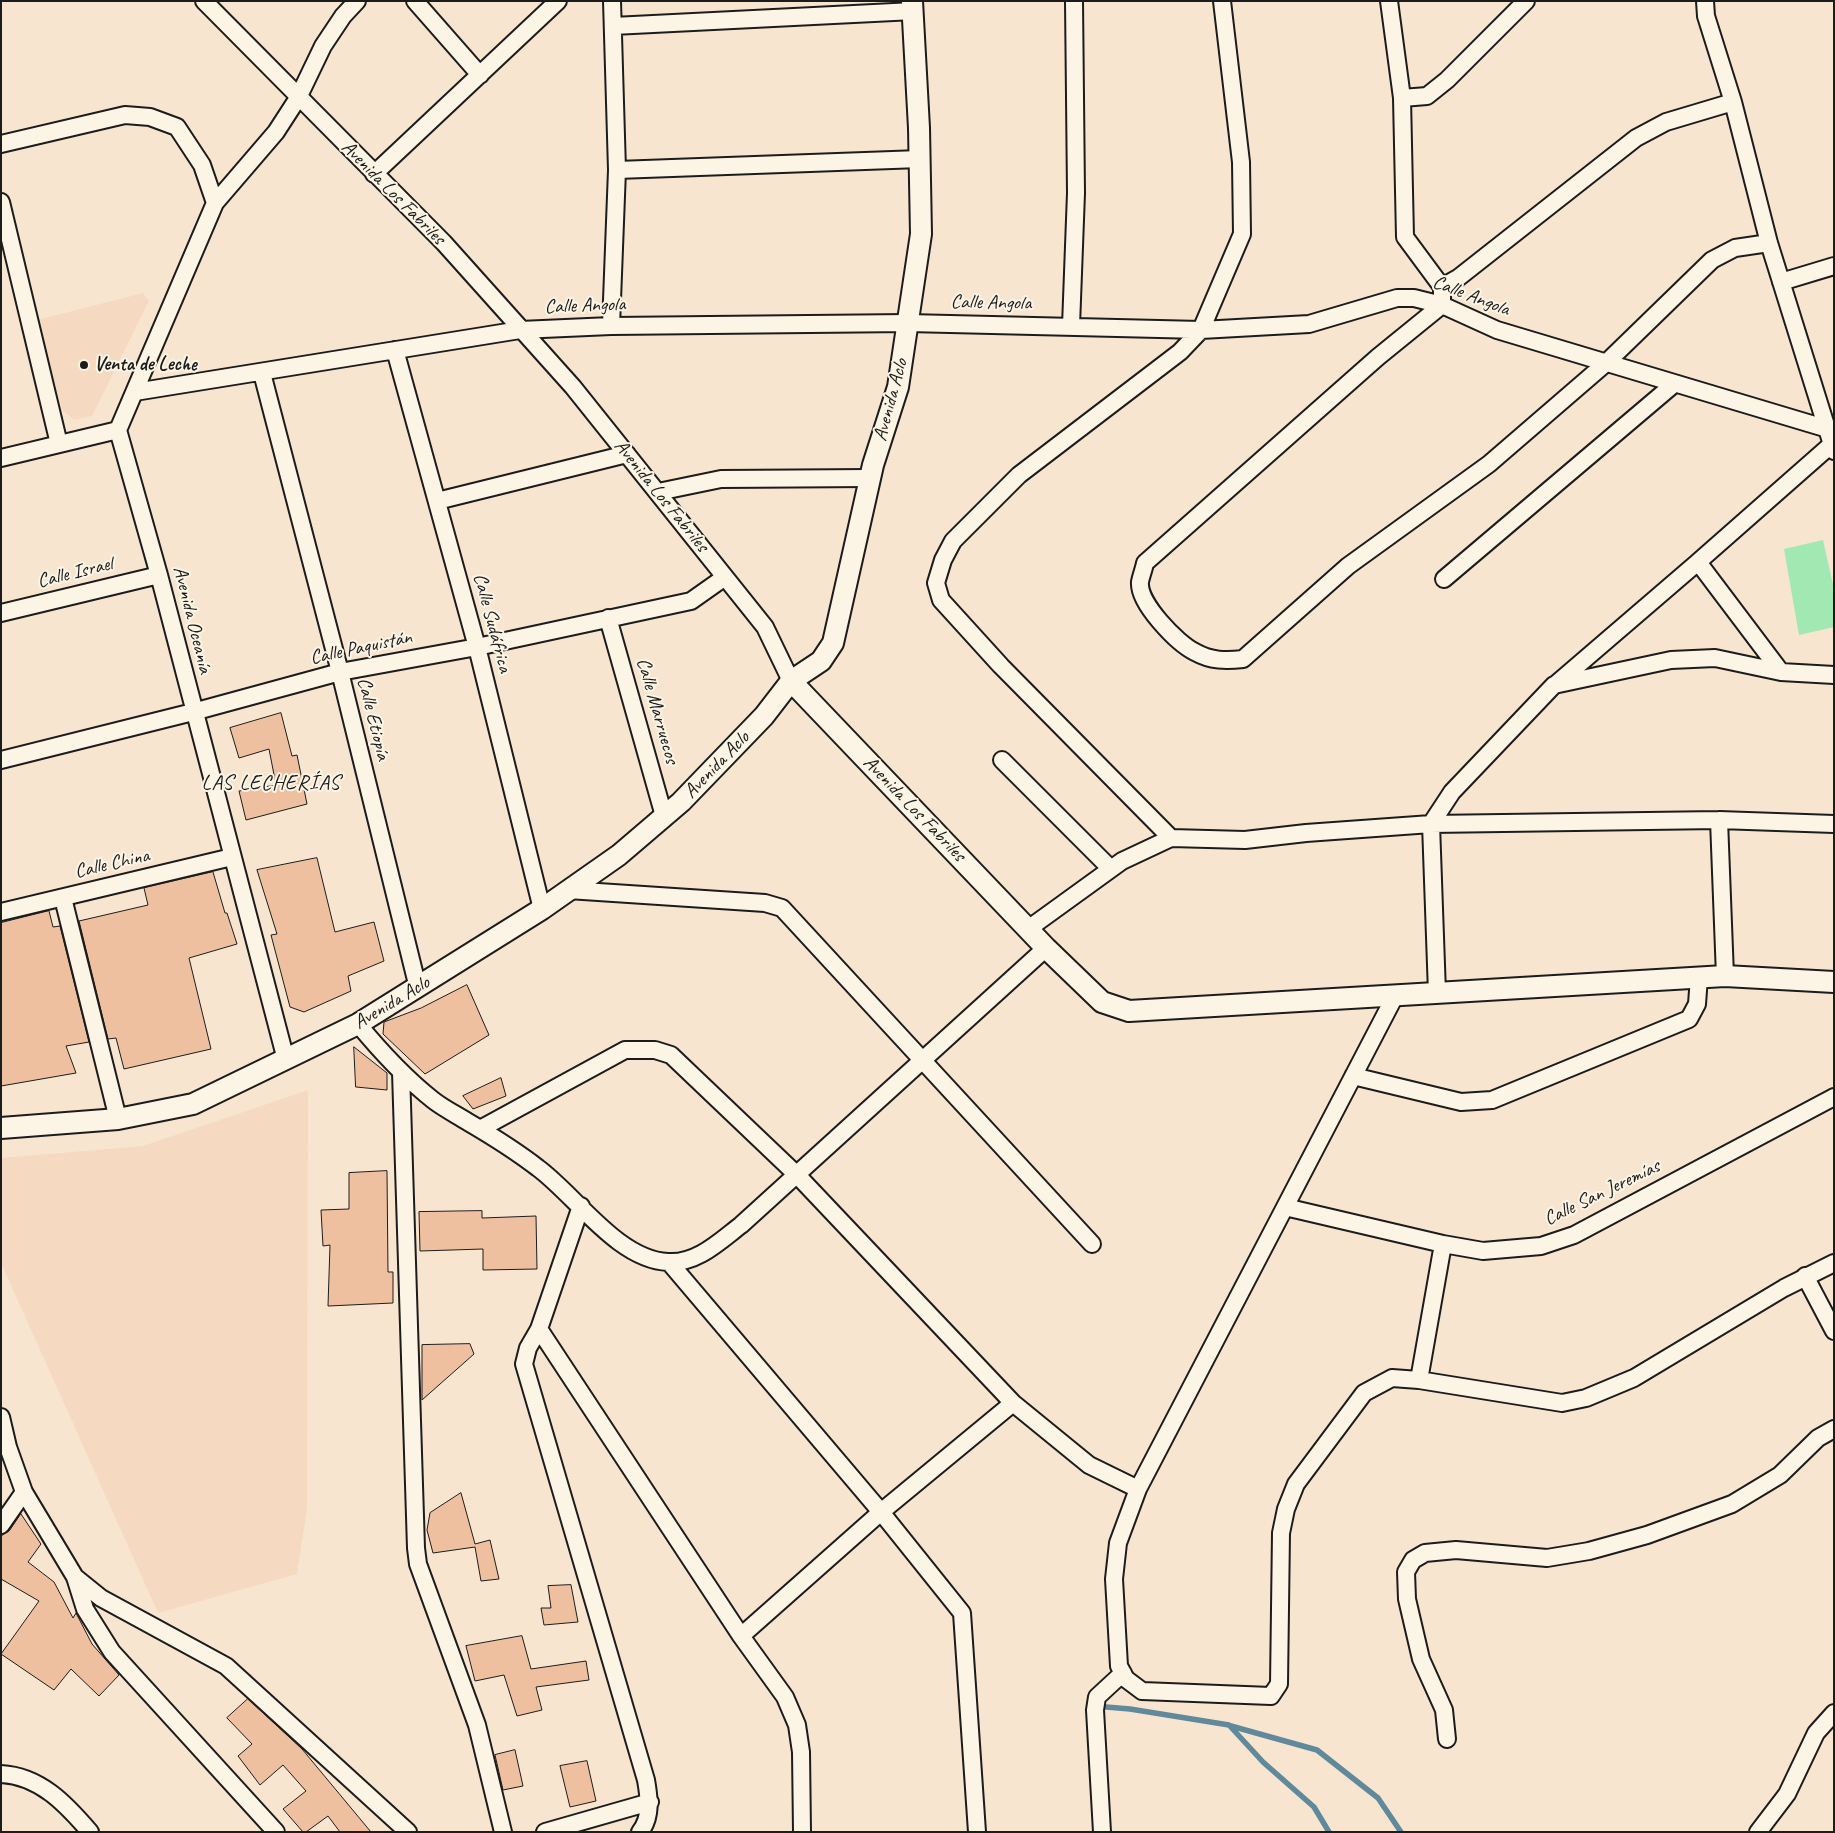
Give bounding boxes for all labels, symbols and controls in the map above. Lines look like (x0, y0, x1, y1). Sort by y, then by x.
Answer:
street label: Avenida Los Fabriles (336, 136, 450, 250)
street label: Calle Angola (1429, 270, 1513, 322)
street label: Calle Angola (950, 290, 1032, 316)
street label: Calle Angola (544, 293, 626, 319)
place label: Venta de Leche (94, 353, 197, 377)
street label: Avenida Aclo (869, 356, 913, 444)
marker: Venta de Leche (78, 359, 90, 371)
street label: Avenida Los Fabriles (608, 435, 714, 557)
street label: Calle Israel (35, 552, 115, 594)
street label: Avenida Oceanía (167, 564, 217, 676)
street label: Calle Sudáfrica (467, 571, 517, 675)
street label: Calle Paquistán (308, 626, 414, 670)
street label: Calle Marruecos (630, 655, 684, 767)
street label: Calle Etiopía (351, 675, 395, 763)
street label: Avenida Aclo (679, 726, 755, 804)
street label: Avenida Los Fabriles (858, 751, 970, 867)
district label: LAS LECHERÍAS (199, 770, 343, 796)
street label: Calle China (72, 844, 152, 884)
street label: Avenida Aclo (350, 971, 434, 1035)
street label: Calle San Jeremías (1540, 1155, 1664, 1231)

